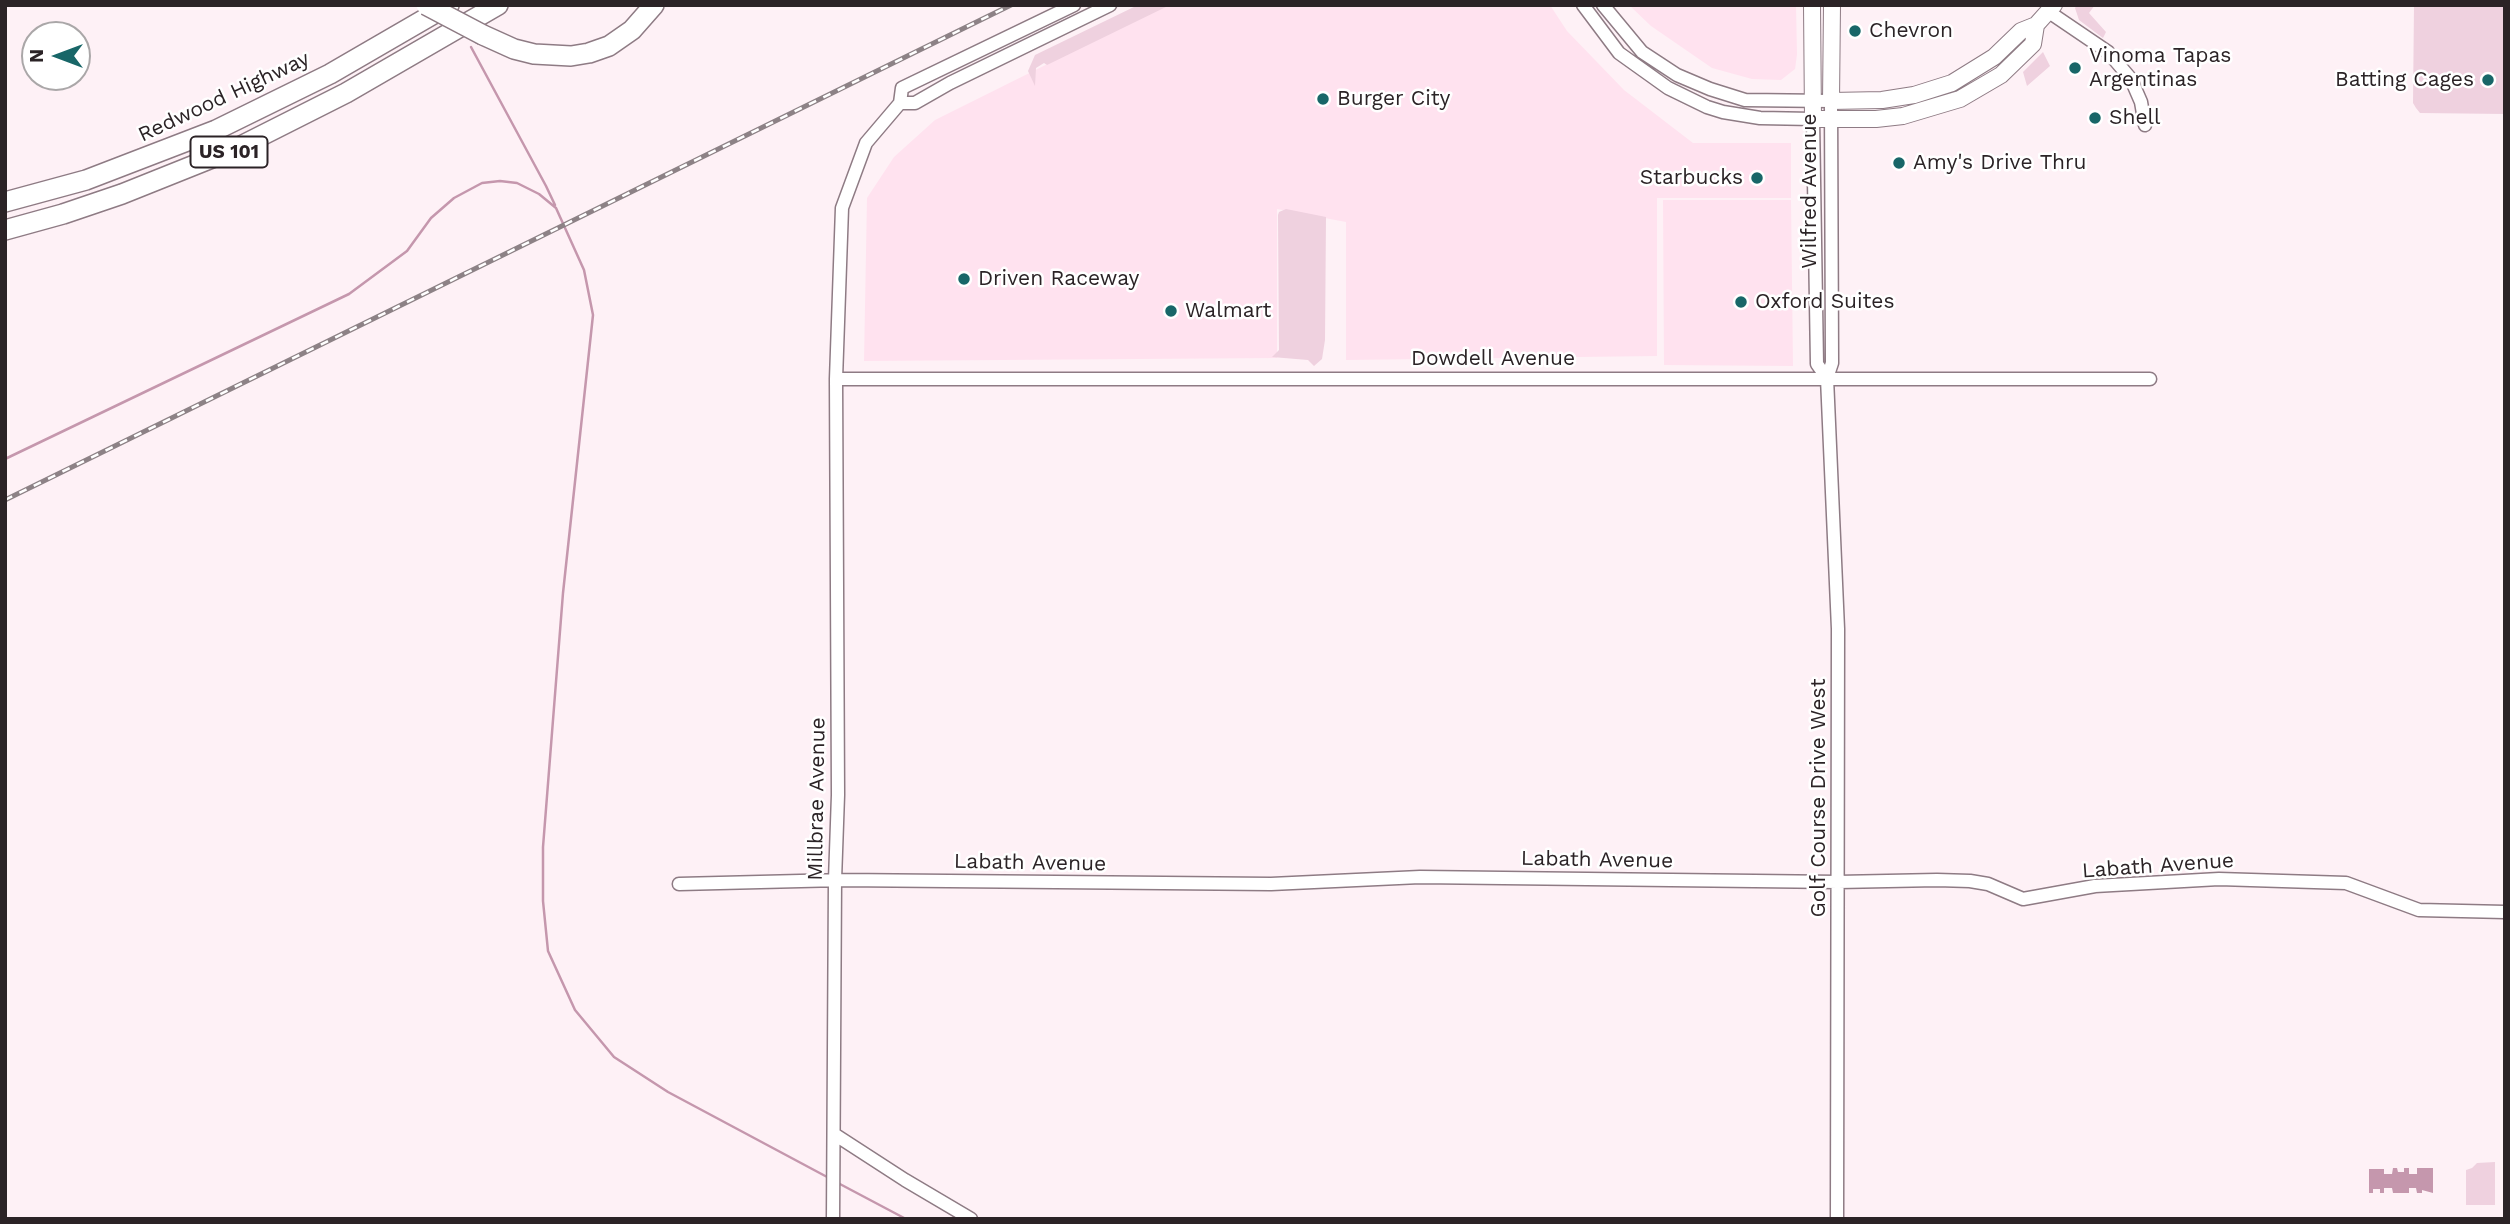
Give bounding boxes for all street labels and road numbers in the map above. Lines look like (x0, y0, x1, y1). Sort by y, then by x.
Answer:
street label: Redwood Highway (134, 46, 314, 148)
street label: Wilfred Avenue (1797, 113, 1823, 269)
road number: US 101 (190, 136, 268, 168)
street label: Dowdell Avenue (1411, 346, 1575, 372)
street label: Golf Course Drive West (1806, 679, 1832, 917)
street label: Millbrae Avenue (803, 717, 831, 881)
street label: Labath Avenue (1521, 846, 1673, 874)
street label: Labath Avenue (2081, 848, 2235, 884)
street label: Labath Avenue (954, 849, 1106, 877)

